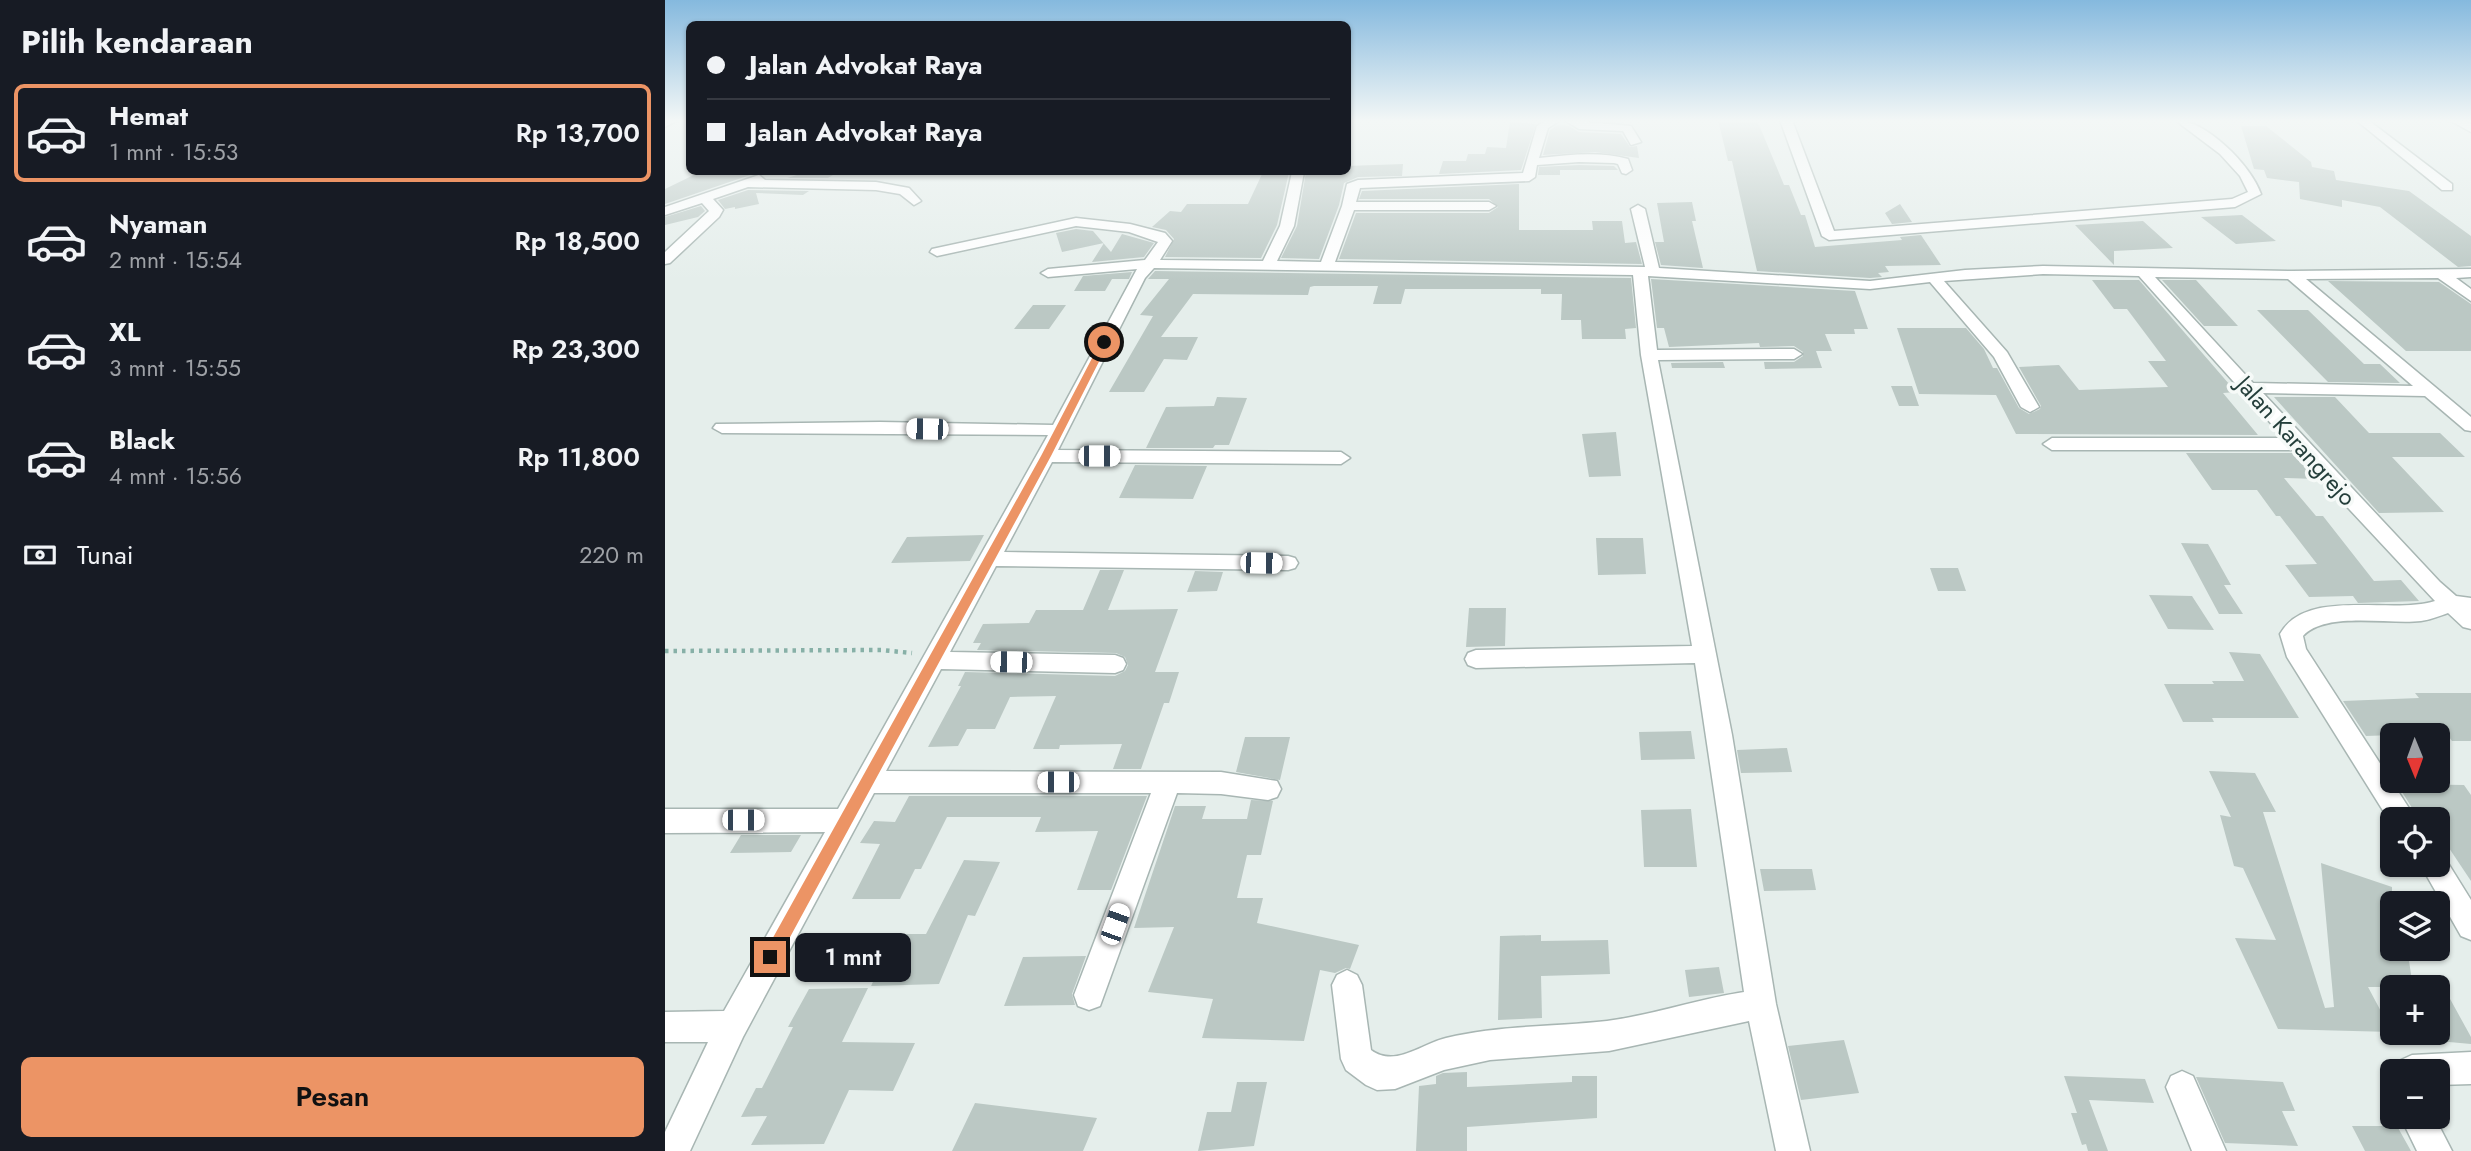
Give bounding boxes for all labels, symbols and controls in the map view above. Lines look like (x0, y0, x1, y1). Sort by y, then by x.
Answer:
text: Pilih kendaraan (21, 19, 253, 65)
text: Jalan Advokat Raya (749, 46, 983, 84)
text: Hemat (109, 97, 188, 135)
icon: car (25, 102, 88, 165)
text: Jalan Advokat Raya (749, 113, 983, 151)
text: Rp 13,700 (516, 114, 640, 152)
text: 1 mnt · 15:53 (109, 135, 238, 169)
text: Nyaman (109, 205, 208, 243)
icon: car (25, 210, 88, 273)
text: Rp 18,500 (515, 222, 640, 260)
text: 2 mnt · 15:54 (109, 243, 242, 277)
text: XL (109, 313, 141, 351)
icon: car (25, 318, 88, 381)
route start (1088, 326, 1120, 358)
text: Rp 23,300 (512, 330, 640, 368)
text: 3 mnt · 15:55 (109, 351, 241, 385)
street label: Jalan Karangrejo (2226, 366, 2364, 514)
car (906, 418, 949, 440)
text: Black (109, 421, 175, 459)
icon: car (25, 426, 88, 489)
text: Rp 11,800 (518, 438, 640, 476)
car (1079, 446, 1121, 467)
text: 4 mnt · 15:56 (109, 459, 242, 493)
icon: cash (21, 536, 59, 574)
text: Tunai (77, 536, 134, 574)
text: 220 m (579, 538, 644, 572)
car (1240, 552, 1283, 574)
car (990, 651, 1033, 673)
north arrow (2380, 723, 2450, 793)
map controls (2380, 723, 2450, 1129)
car (1038, 772, 1080, 793)
button: locate (2380, 807, 2450, 877)
car (723, 810, 765, 831)
button: layers (2380, 891, 2450, 961)
car (1098, 901, 1133, 947)
callout: 1 mnt (795, 932, 910, 982)
text: 1 mnt (825, 940, 881, 974)
route end (754, 941, 786, 973)
button: + (2380, 975, 2450, 1045)
button: Pesan (21, 1057, 644, 1137)
button: − (2380, 1059, 2450, 1129)

